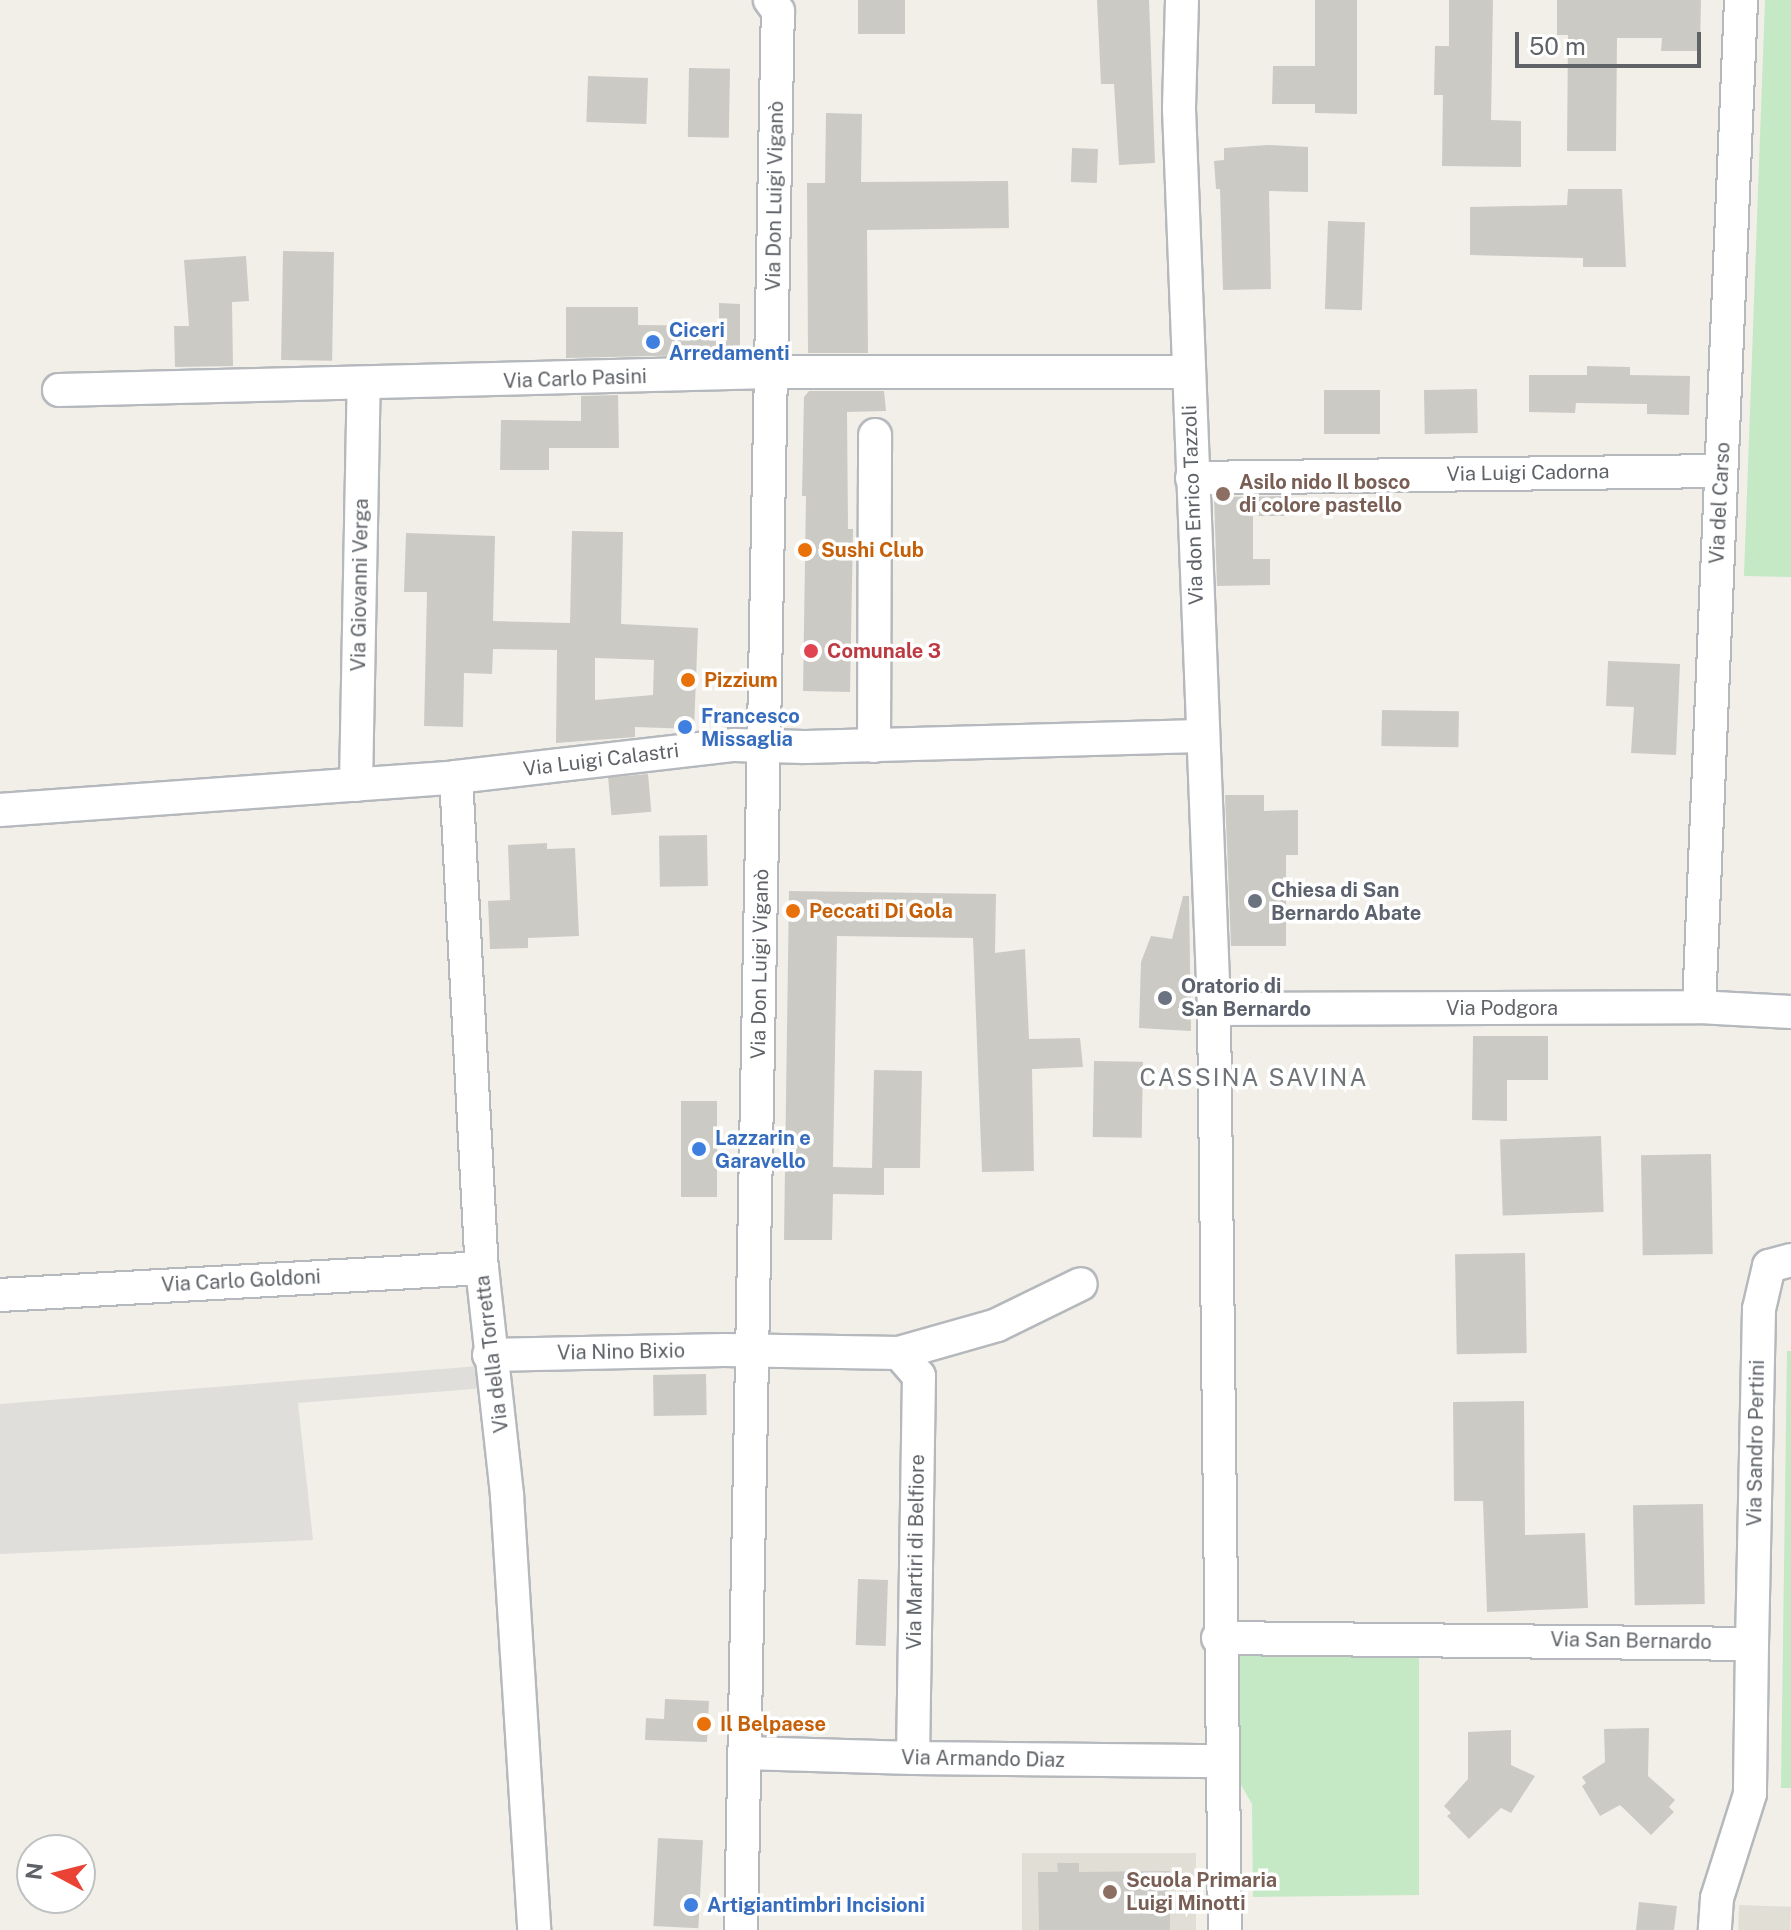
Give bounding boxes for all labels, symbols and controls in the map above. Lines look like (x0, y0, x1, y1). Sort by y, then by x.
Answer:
scale bar (1519, 16, 1705, 66)
text: 50 m (1529, 32, 1586, 60)
street label: Via Don Luigi Viganò (761, 100, 789, 292)
place label: Ciceri Arredamenti (669, 318, 790, 365)
marker: Ciceri Arredamenti (644, 333, 662, 351)
street label: Via Carlo Pasini (503, 364, 647, 394)
street label: Via don Enrico Tazzoli (1178, 404, 1208, 606)
street label: Via del Carso (1705, 441, 1735, 565)
street label: Via Luigi Cadorna (1446, 460, 1610, 486)
place label: Asilo nido Il bosco di colore pastello (1239, 470, 1410, 517)
marker: Asilo nido Il bosco di colore pastello (1214, 485, 1232, 503)
street label: Via Giovanni Verga (346, 498, 374, 672)
place label: Sushi Club (821, 538, 924, 562)
marker: Sushi Club (796, 541, 814, 559)
place label: Comunale 3 (827, 639, 941, 663)
marker: Comunale 3 (802, 642, 820, 660)
place label: Pizzium (704, 668, 778, 692)
marker: Pizzium (679, 671, 697, 689)
place label: Francesco Missaglia (701, 704, 800, 751)
marker: Francesco Missaglia (676, 718, 694, 736)
street label: Via Luigi Calastri (522, 739, 680, 781)
street label: Via Don Luigi Viganò (746, 868, 774, 1060)
place label: Chiesa di San Bernardo Abate (1271, 878, 1421, 925)
marker: Chiesa di San Bernardo Abate (1246, 892, 1264, 910)
place label: Peccati Di Gola (809, 899, 953, 923)
marker: Peccati Di Gola (784, 902, 802, 920)
place label: Oratorio di San Bernardo (1181, 974, 1311, 1021)
marker: Oratorio di San Bernardo (1156, 989, 1174, 1007)
street label: Via Podgora (1446, 996, 1558, 1020)
district label: CASSINA SAVINA (1140, 1064, 1368, 1092)
place label: Lazzarin e Garavello (715, 1126, 811, 1173)
marker: Lazzarin e Garavello (690, 1140, 708, 1158)
street label: Via Carlo Goldoni (161, 1265, 321, 1297)
street label: Via della Torretta (470, 1274, 514, 1434)
street label: Via Nino Bixio (557, 1339, 685, 1365)
street label: Via Sandro Pertini (1743, 1359, 1769, 1527)
street label: Via Martiri di Belfiore (902, 1454, 930, 1650)
street label: Via San Bernardo (1550, 1628, 1712, 1654)
place label: Il Belpaese (720, 1712, 826, 1736)
marker: Il Belpaese (695, 1715, 713, 1733)
street label: Via Armando Diaz (901, 1746, 1065, 1772)
north arrow (16, 1834, 96, 1914)
text: N (20, 1861, 48, 1881)
place label: Scuola Primaria Luigi Minotti (1126, 1868, 1277, 1915)
marker: Scuola Primaria Luigi Minotti (1101, 1883, 1119, 1901)
place label: Artigiantimbri Incisioni (707, 1893, 925, 1917)
marker: Artigiantimbri Incisioni (682, 1896, 700, 1914)

